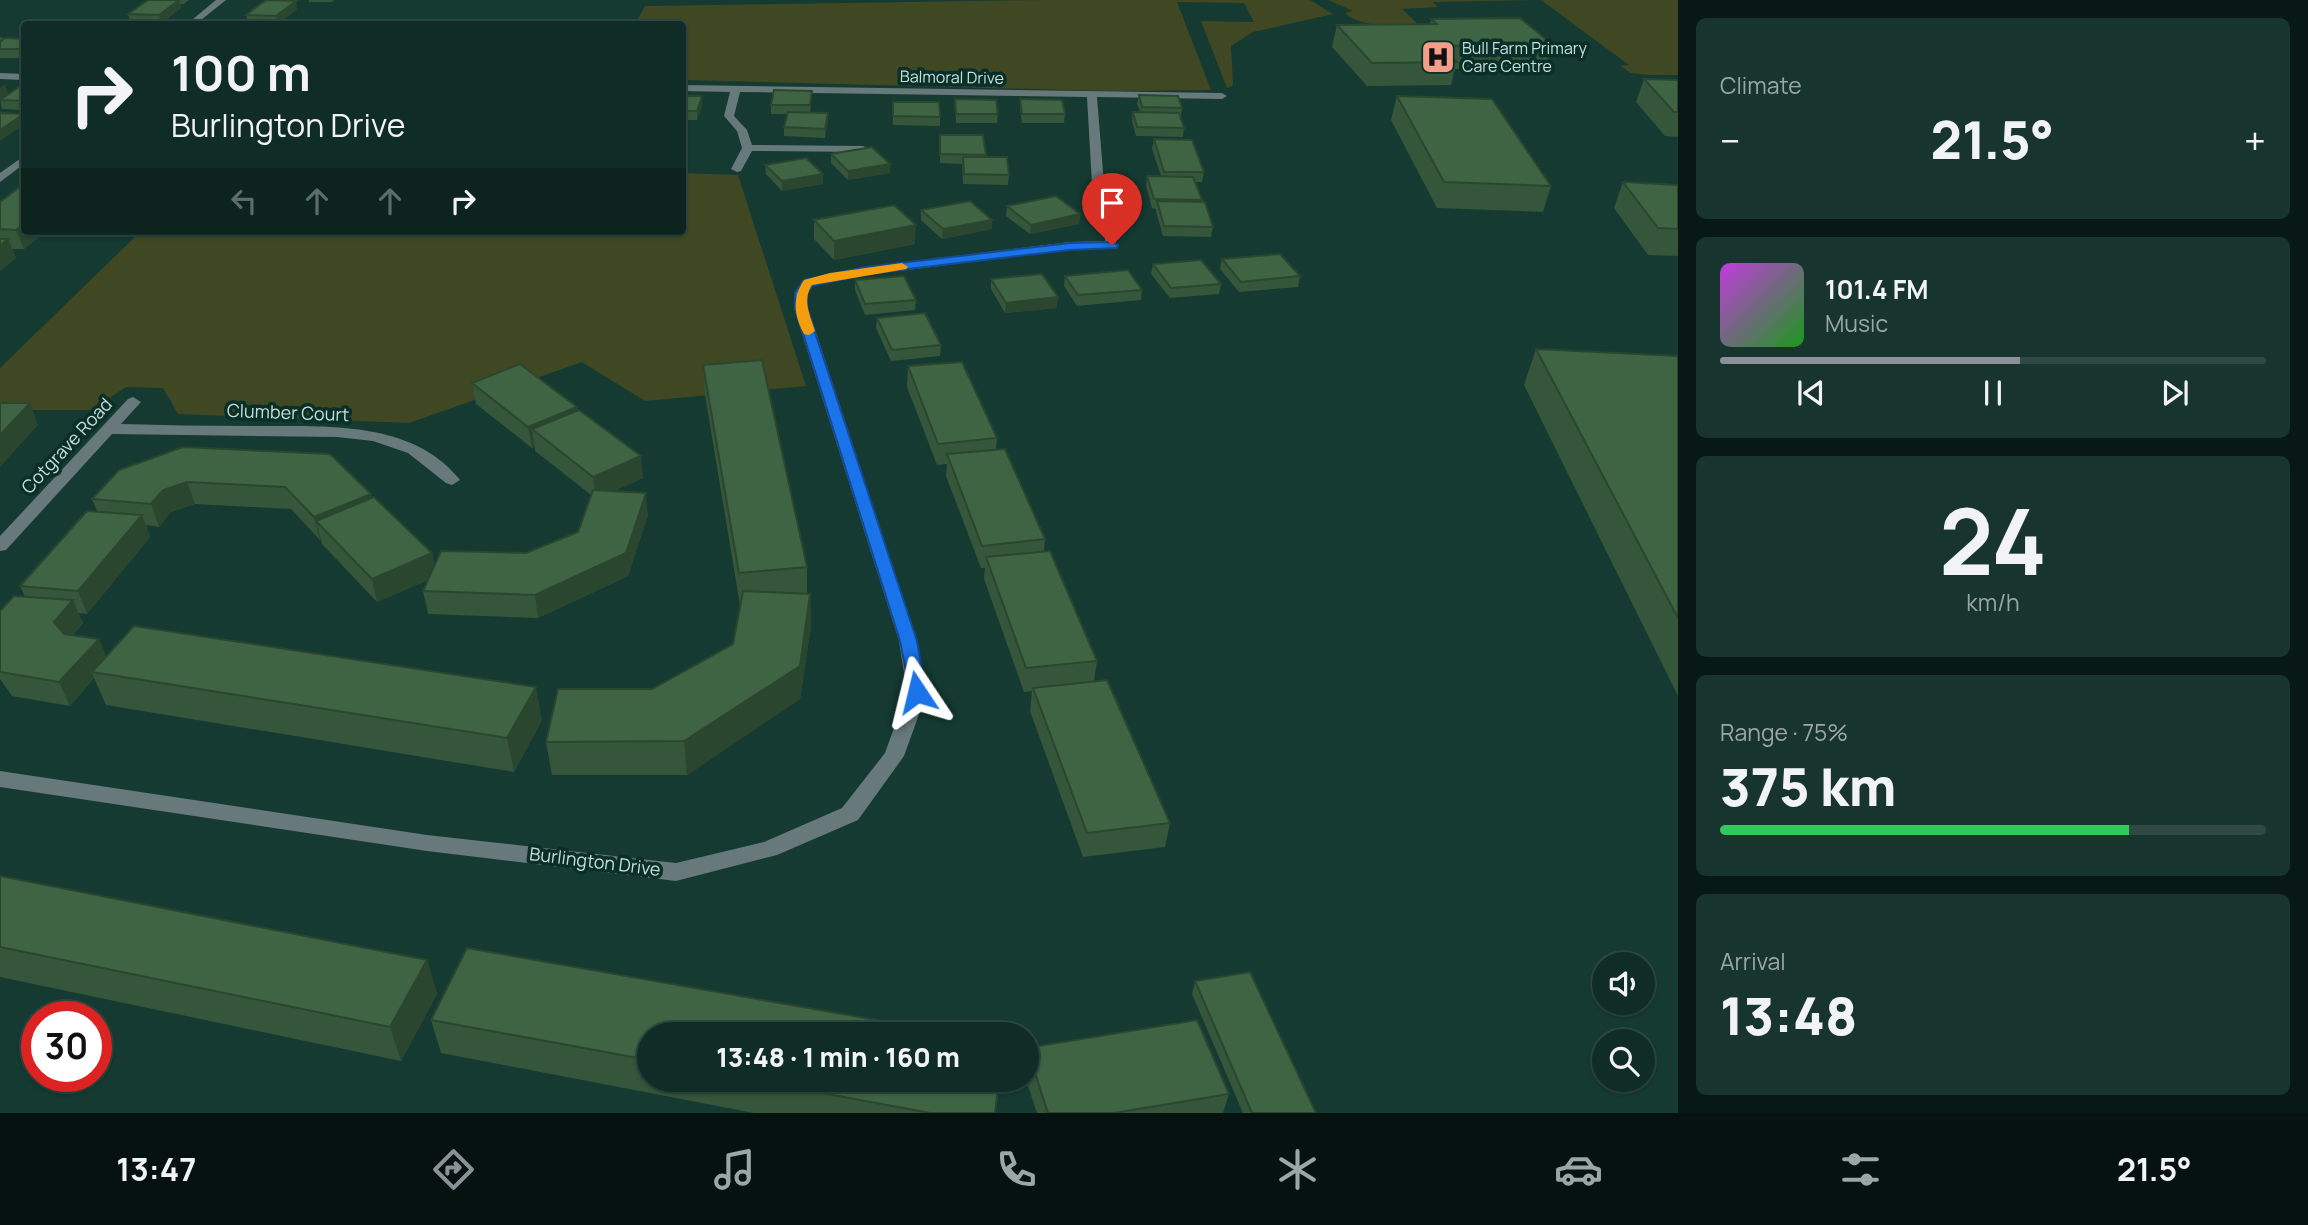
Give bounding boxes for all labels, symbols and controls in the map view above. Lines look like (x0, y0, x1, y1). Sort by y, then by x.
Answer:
place label: Bull Farm Primary Care Centre (1462, 37, 1587, 77)
hospital icon: Bull Farm Primary Care Centre (1419, 38, 1457, 76)
text: 100 m (171, 39, 311, 106)
icon: right (56, 49, 147, 140)
street label: Balmoral Drive (900, 65, 1004, 89)
text: Climate (1720, 69, 1802, 101)
text: Burlington Drive (171, 103, 405, 147)
text: 21.5° (1931, 104, 2054, 175)
text: − (1720, 114, 1741, 166)
text: + (2244, 114, 2266, 166)
pin (1082, 173, 1142, 245)
icon: left (225, 182, 263, 220)
icon: ahead (298, 182, 336, 220)
icon: ahead (371, 182, 409, 220)
icon: right (444, 182, 482, 220)
icon: arrive (1093, 184, 1131, 222)
text: 101.4 FM (1825, 271, 1929, 307)
text: Music (1825, 307, 1888, 339)
icon: previous (1792, 374, 1830, 412)
icon: pause (1974, 374, 2012, 412)
icon: next (2156, 374, 2194, 412)
street label: Cotgrave Road (16, 392, 117, 498)
street label: Clumber Court (227, 398, 350, 426)
text: 24 (1939, 478, 2047, 602)
text: km/h (1966, 586, 2020, 618)
position arrow (880, 655, 954, 729)
text: Range · 75% (1720, 716, 1848, 748)
text: 375 km (1720, 751, 1896, 822)
street label: Burlington Drive (528, 841, 662, 881)
text: Arrival (1720, 945, 1786, 977)
map controls (1592, 952, 1655, 1092)
button: sound (1592, 952, 1655, 1015)
text: 13:48 (1720, 980, 1857, 1051)
speed limit sign: 30 (21, 1001, 112, 1092)
button: search (1592, 1029, 1655, 1092)
text: 13:48 · 1 min · 160 m (716, 1039, 960, 1075)
icon: directions (429, 1145, 478, 1194)
icon: music (710, 1145, 759, 1194)
icon: phone (992, 1145, 1041, 1194)
icon: climate (1273, 1145, 1322, 1194)
icon: car (1554, 1145, 1603, 1194)
icon: filters (1836, 1145, 1885, 1194)
text: 13:47 (116, 1147, 196, 1191)
text: 21.5° (2117, 1147, 2192, 1191)

